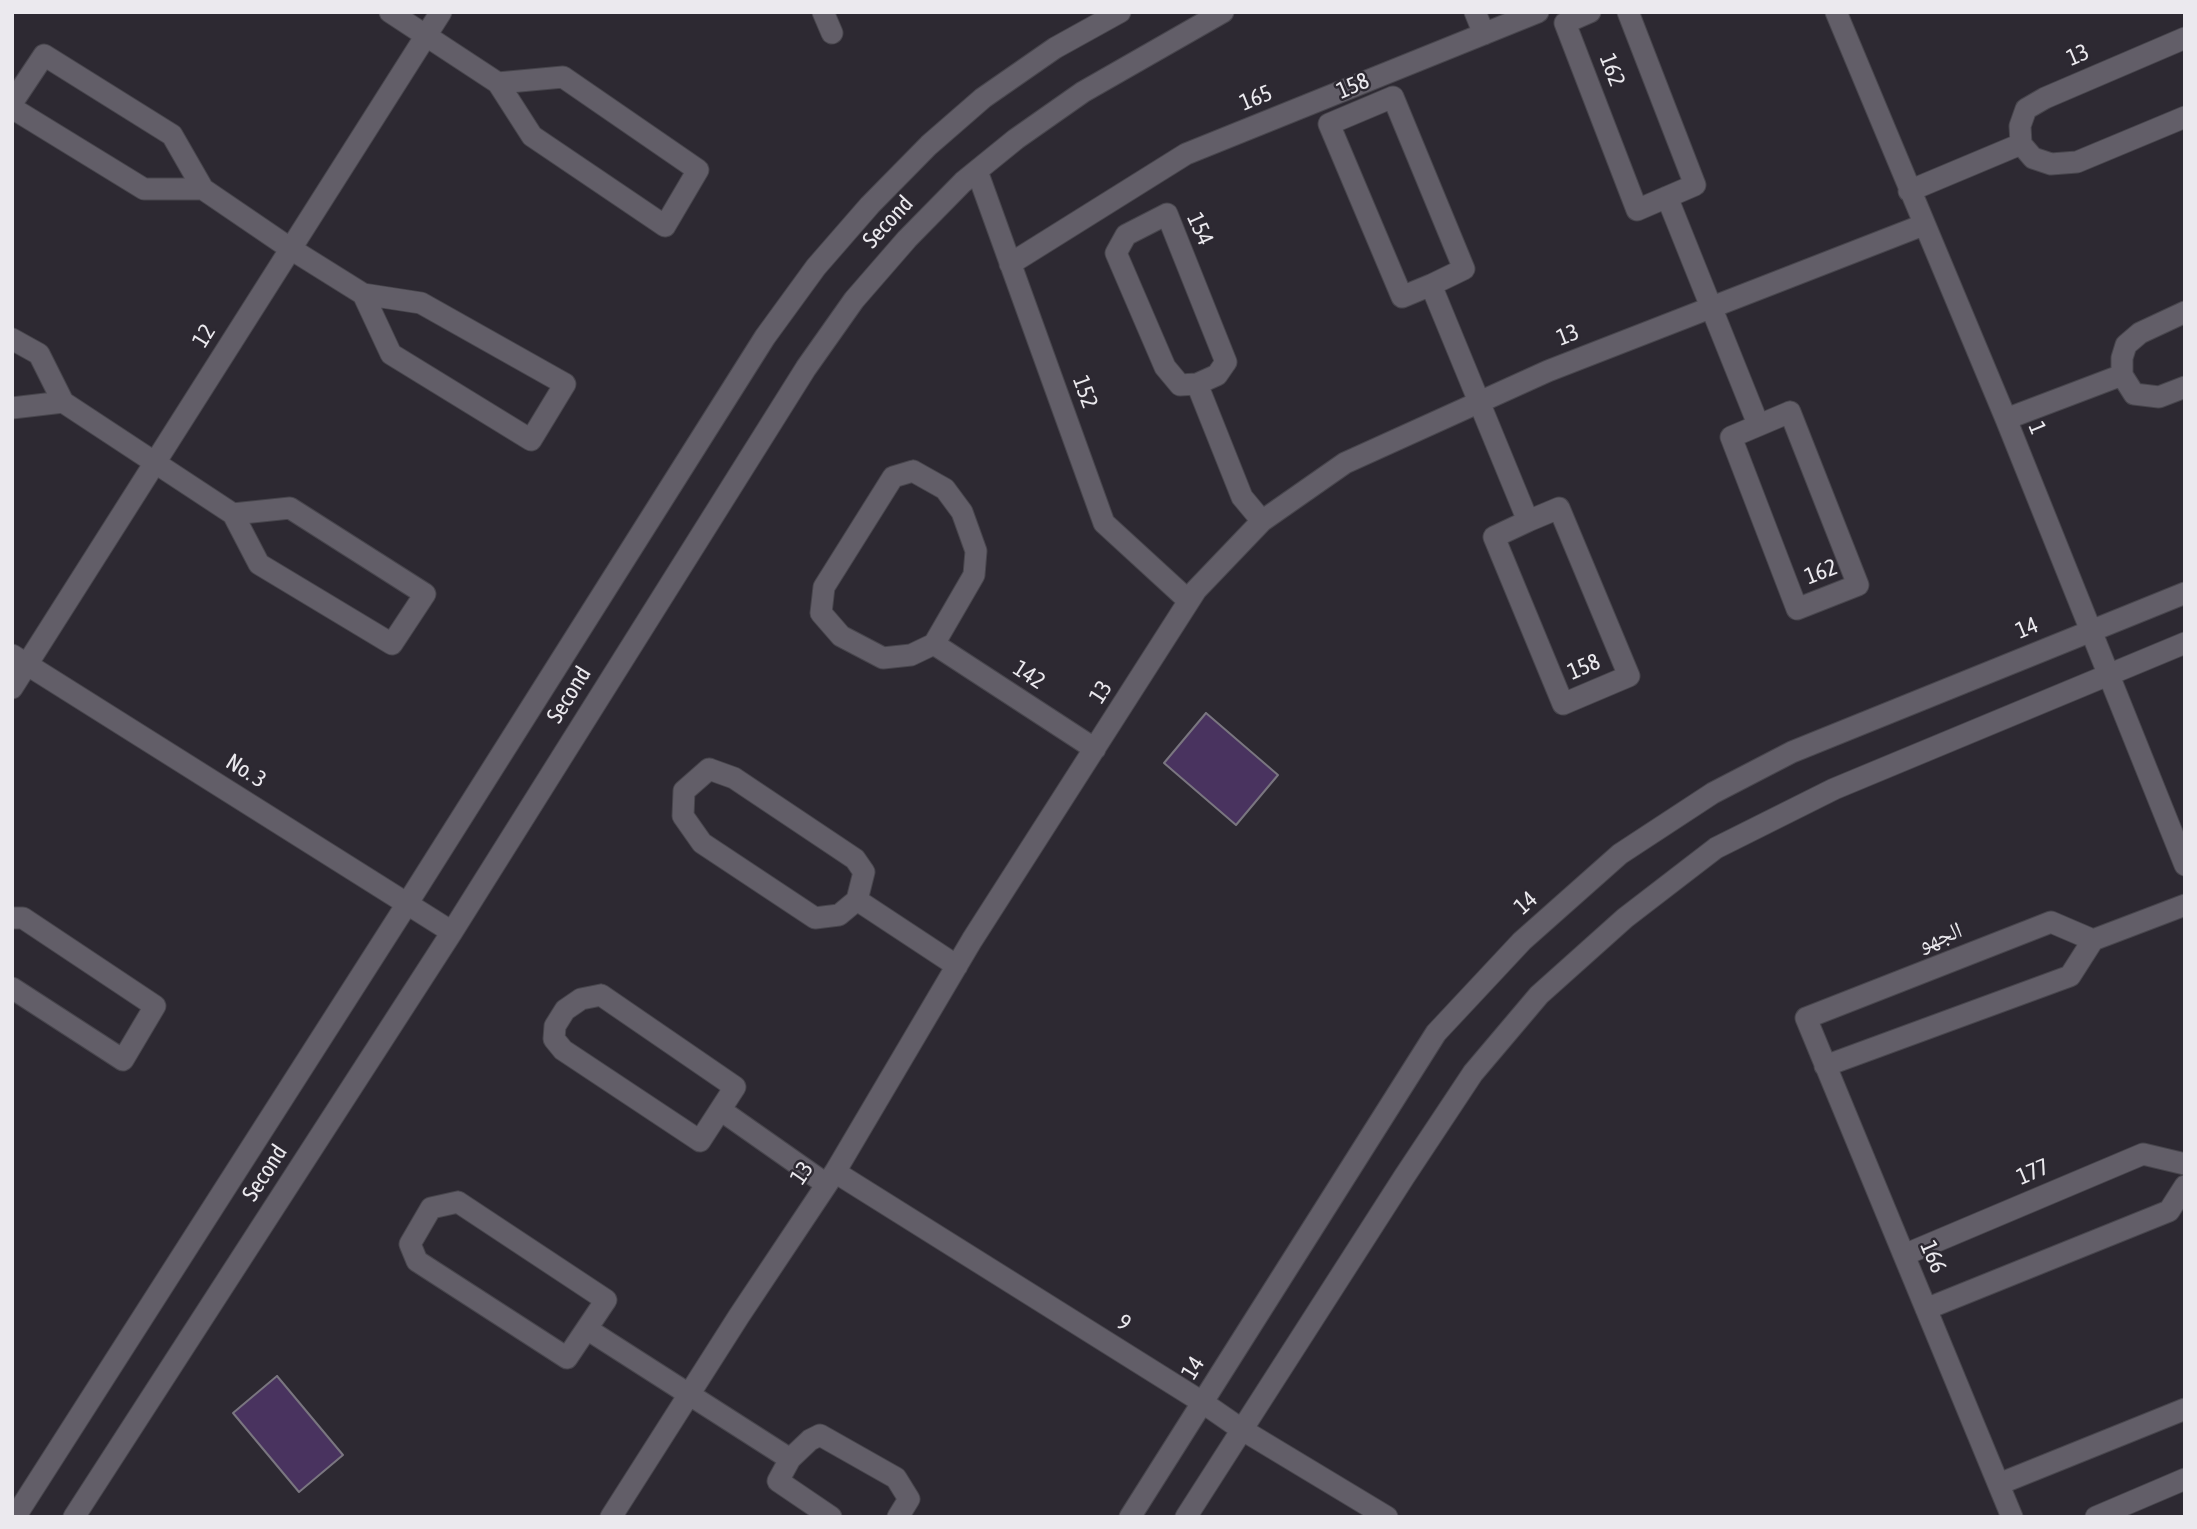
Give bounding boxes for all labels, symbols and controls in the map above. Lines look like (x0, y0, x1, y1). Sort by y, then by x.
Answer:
street label: 13 (2063, 38, 2093, 72)
street label: 162 (1593, 50, 1631, 90)
street label: 158 (1333, 67, 1373, 105)
street label: 165 (1236, 79, 1276, 117)
street label: Second (857, 190, 919, 254)
street label: 154 (1181, 209, 1219, 249)
street label: 13 (1553, 318, 1583, 352)
street label: 12 (187, 320, 221, 352)
street label: 152 (1066, 372, 1104, 412)
street label: 1 (2022, 418, 2052, 438)
street label: 162 (1801, 553, 1841, 591)
street label: 14 (2012, 611, 2042, 645)
street label: 158 (1564, 648, 1604, 686)
street label: 142 (1008, 655, 1050, 695)
street label: Second (541, 662, 597, 728)
street label: 13 (1084, 675, 1118, 709)
street label: No. 3 (221, 748, 271, 794)
street label: 14 (1509, 886, 1543, 920)
street label: الجهو (1914, 916, 1966, 958)
street label: Second (237, 1140, 293, 1206)
street label: 177 (2013, 1153, 2053, 1191)
street label: 13 (785, 1156, 819, 1190)
street label: 166 (1914, 1237, 1952, 1277)
street label: 9 (1112, 1308, 1136, 1338)
street label: 14 (1176, 1352, 1210, 1384)

